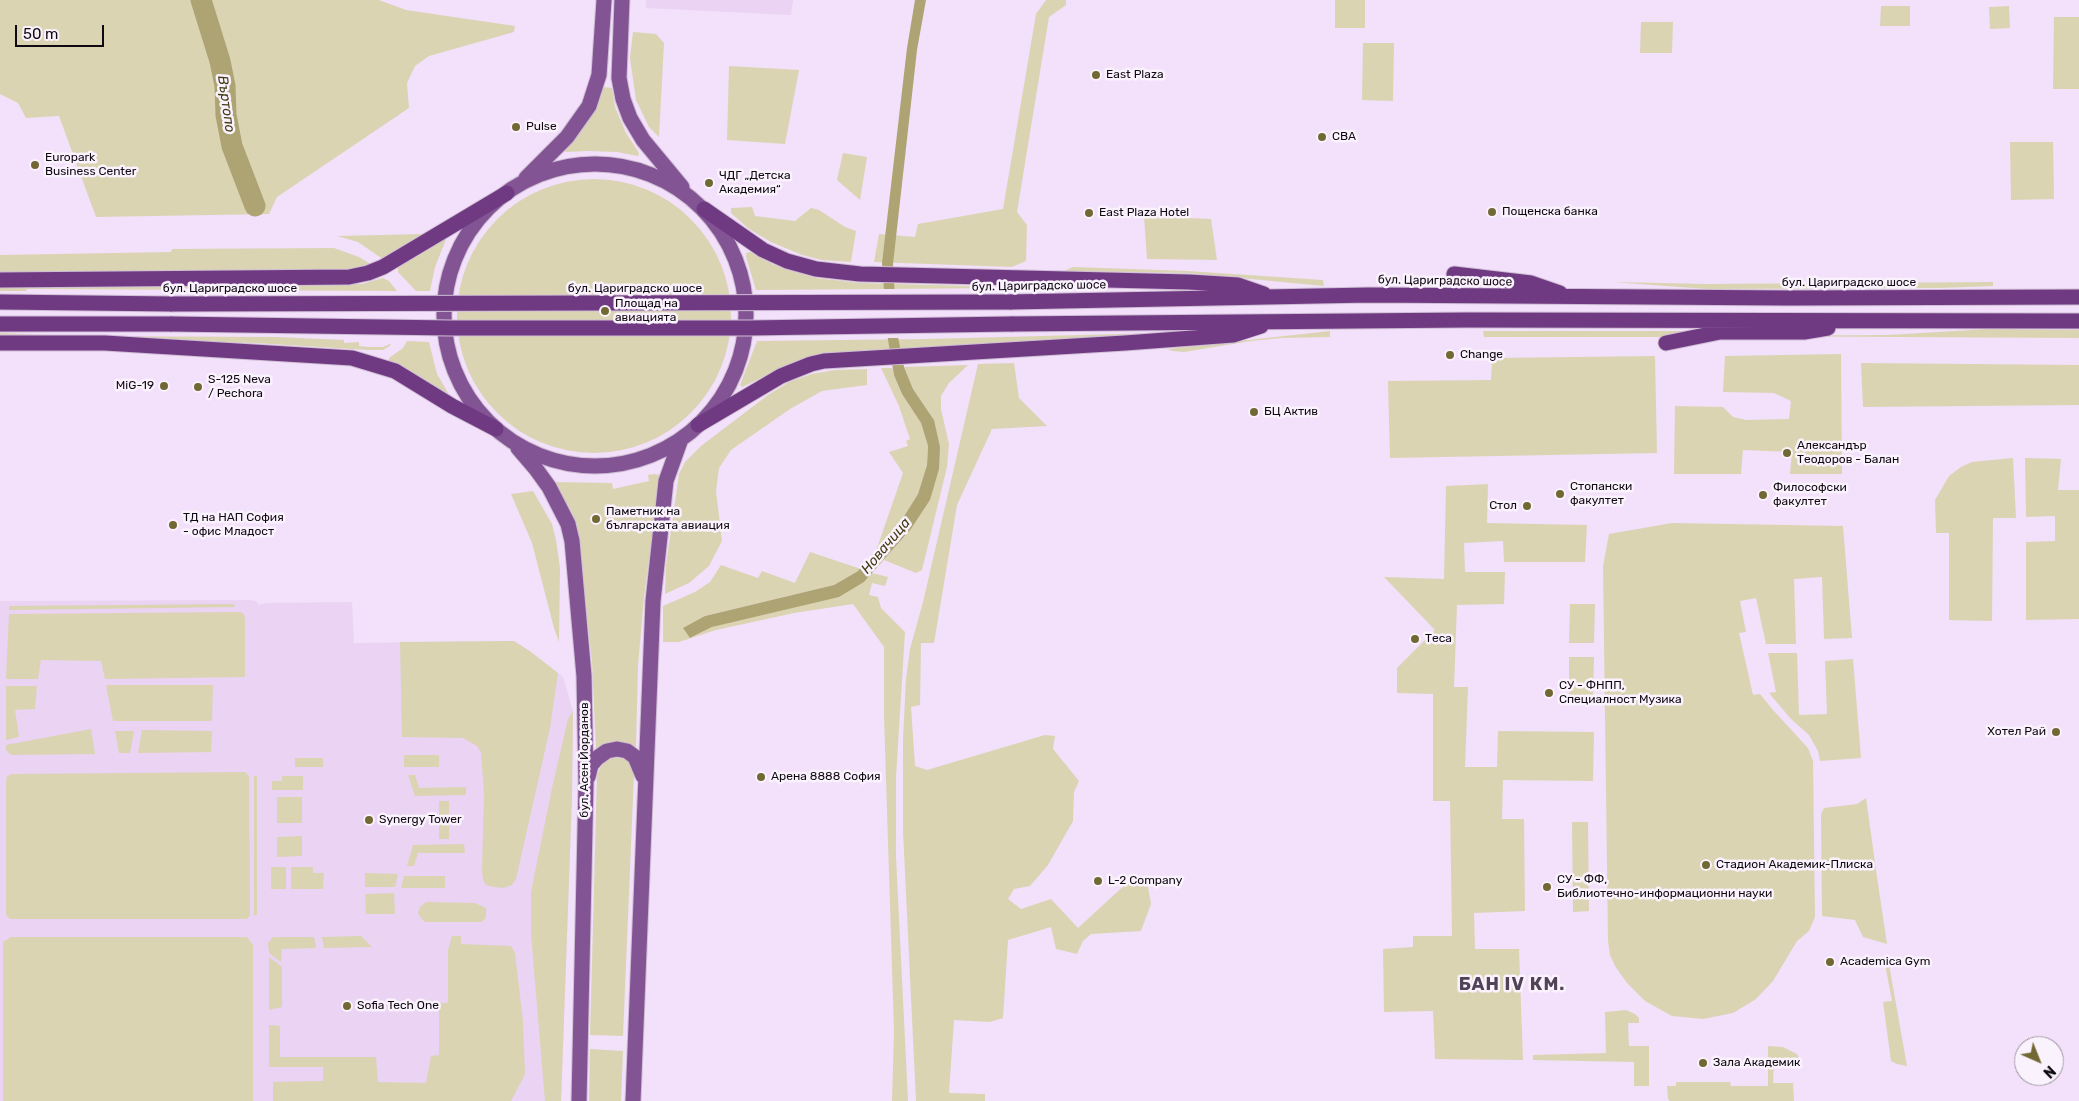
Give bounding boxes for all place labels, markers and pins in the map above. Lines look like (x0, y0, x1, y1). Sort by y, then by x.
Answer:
place label: East Plaza (1106, 68, 1164, 82)
marker: East Plaza (1090, 69, 1102, 81)
place label: Pulse (526, 120, 557, 134)
marker: Pulse (510, 121, 522, 133)
place label: CBA (1332, 130, 1356, 144)
marker: CBA (1316, 131, 1328, 143)
place label: Europark Business Center (45, 151, 136, 179)
marker: Europark Business Center (29, 159, 41, 171)
place label: ЧДГ „Детска Академия“ (719, 169, 791, 197)
marker: ЧДГ „Детска Академия“ (703, 177, 715, 189)
place label: Пощенска банка (1502, 205, 1598, 219)
place label: East Plaza Hotel (1099, 206, 1189, 220)
marker: Пощенска банка (1486, 206, 1498, 218)
marker: East Plaza Hotel (1083, 207, 1095, 219)
place label: Площад на авиацията (615, 297, 678, 325)
marker: Площад на авиацията (599, 305, 611, 317)
place label: Change (1460, 348, 1503, 362)
marker: Change (1444, 349, 1456, 361)
place label: S-125 Neva / Pechora (208, 373, 271, 401)
place label: MiG-19 (116, 379, 154, 393)
marker: MiG-19 (158, 380, 170, 392)
marker: S-125 Neva / Pechora (192, 381, 204, 393)
place label: БЦ Актив (1264, 405, 1318, 419)
marker: БЦ Актив (1248, 406, 1260, 418)
place label: Александър Теодоров - Балан (1797, 439, 1899, 467)
marker: Александър Теодоров - Балан (1781, 447, 1793, 459)
place label: Стопански факултет (1570, 480, 1632, 508)
place label: Философски факултет (1773, 481, 1847, 509)
marker: Стопански факултет (1554, 488, 1566, 500)
marker: Философски факултет (1757, 489, 1769, 501)
place label: Стол (1489, 499, 1517, 513)
marker: Стол (1521, 500, 1533, 512)
place label: Паметник на българската авиация (606, 505, 730, 533)
place label: ТД на НАП София - офис Младост (183, 511, 284, 539)
marker: Паметник на българската авиация (590, 513, 602, 525)
marker: ТД на НАП София - офис Младост (167, 519, 179, 531)
place label: Теса (1425, 632, 1452, 646)
marker: Теса (1409, 633, 1421, 645)
place label: СУ - ФНПП, Специалност Музика (1559, 679, 1682, 707)
marker: СУ - ФНПП, Специалност Музика (1543, 687, 1555, 699)
place label: Хотел Рай (1987, 725, 2046, 739)
marker: Хотел Рай (2050, 726, 2062, 738)
place label: Арена 8888 София (771, 770, 881, 784)
marker: Арена 8888 София (755, 771, 767, 783)
place label: Synergy Tower (379, 813, 461, 827)
marker: Synergy Tower (363, 814, 375, 826)
place label: Стадион Академик-Плиска (1716, 858, 1873, 872)
marker: Стадион Академик-Плиска (1700, 859, 1712, 871)
place label: СУ - ФФ, Библиотечно-информационни науки (1557, 873, 1772, 901)
place label: L-2 Company (1108, 874, 1182, 888)
marker: L-2 Company (1092, 875, 1104, 887)
marker: СУ - ФФ, Библиотечно-информационни науки (1541, 881, 1553, 893)
place label: Academica Gym (1840, 955, 1930, 969)
marker: Academica Gym (1824, 956, 1836, 968)
place label: Sofia Tech One (357, 999, 439, 1013)
marker: Sofia Tech One (341, 1000, 353, 1012)
place label: Зала Академик (1713, 1056, 1801, 1070)
marker: Зала Академик (1697, 1057, 1709, 1069)

